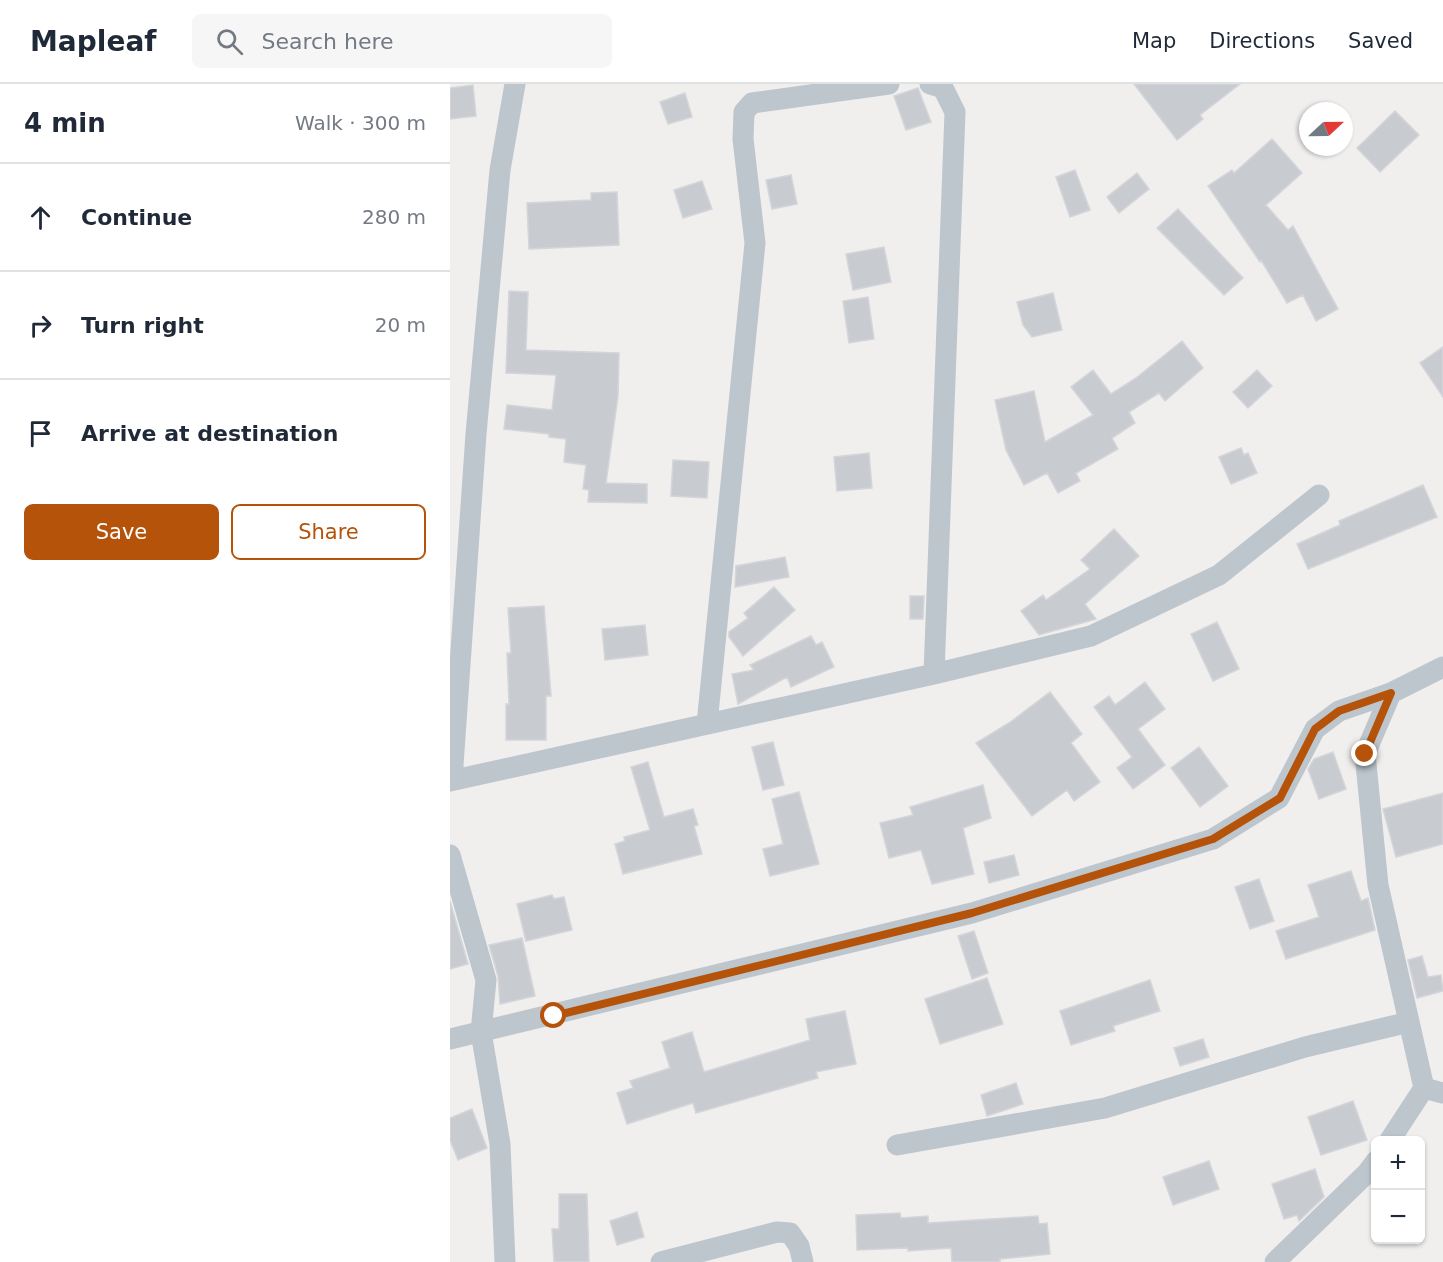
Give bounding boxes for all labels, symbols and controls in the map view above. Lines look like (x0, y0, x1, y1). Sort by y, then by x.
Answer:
search box (192, 14, 612, 68)
text: Mapleaf (30, 25, 156, 58)
icon: search (213, 25, 246, 58)
text: Search here (261, 29, 394, 54)
text: Map (1132, 29, 1176, 53)
text: Directions (1209, 29, 1315, 53)
text: Saved (1348, 29, 1413, 53)
north arrow (1299, 102, 1353, 156)
text: 4 min (24, 108, 106, 138)
text: Walk · 300 m (295, 111, 426, 135)
icon: ahead (24, 201, 57, 234)
text: Continue (81, 205, 192, 230)
text: 280 m (362, 205, 426, 229)
icon: right (24, 309, 57, 342)
text: Turn right (81, 313, 204, 338)
text: 20 m (375, 313, 426, 337)
icon: arrive (24, 417, 57, 450)
text: Arrive at destination (81, 421, 338, 446)
button: Save (24, 504, 219, 560)
button: Share (231, 504, 426, 560)
route end (1351, 740, 1377, 766)
route start (540, 1002, 566, 1028)
map controls (1371, 1136, 1425, 1244)
button: + (1371, 1136, 1425, 1190)
button: − (1371, 1190, 1425, 1244)

